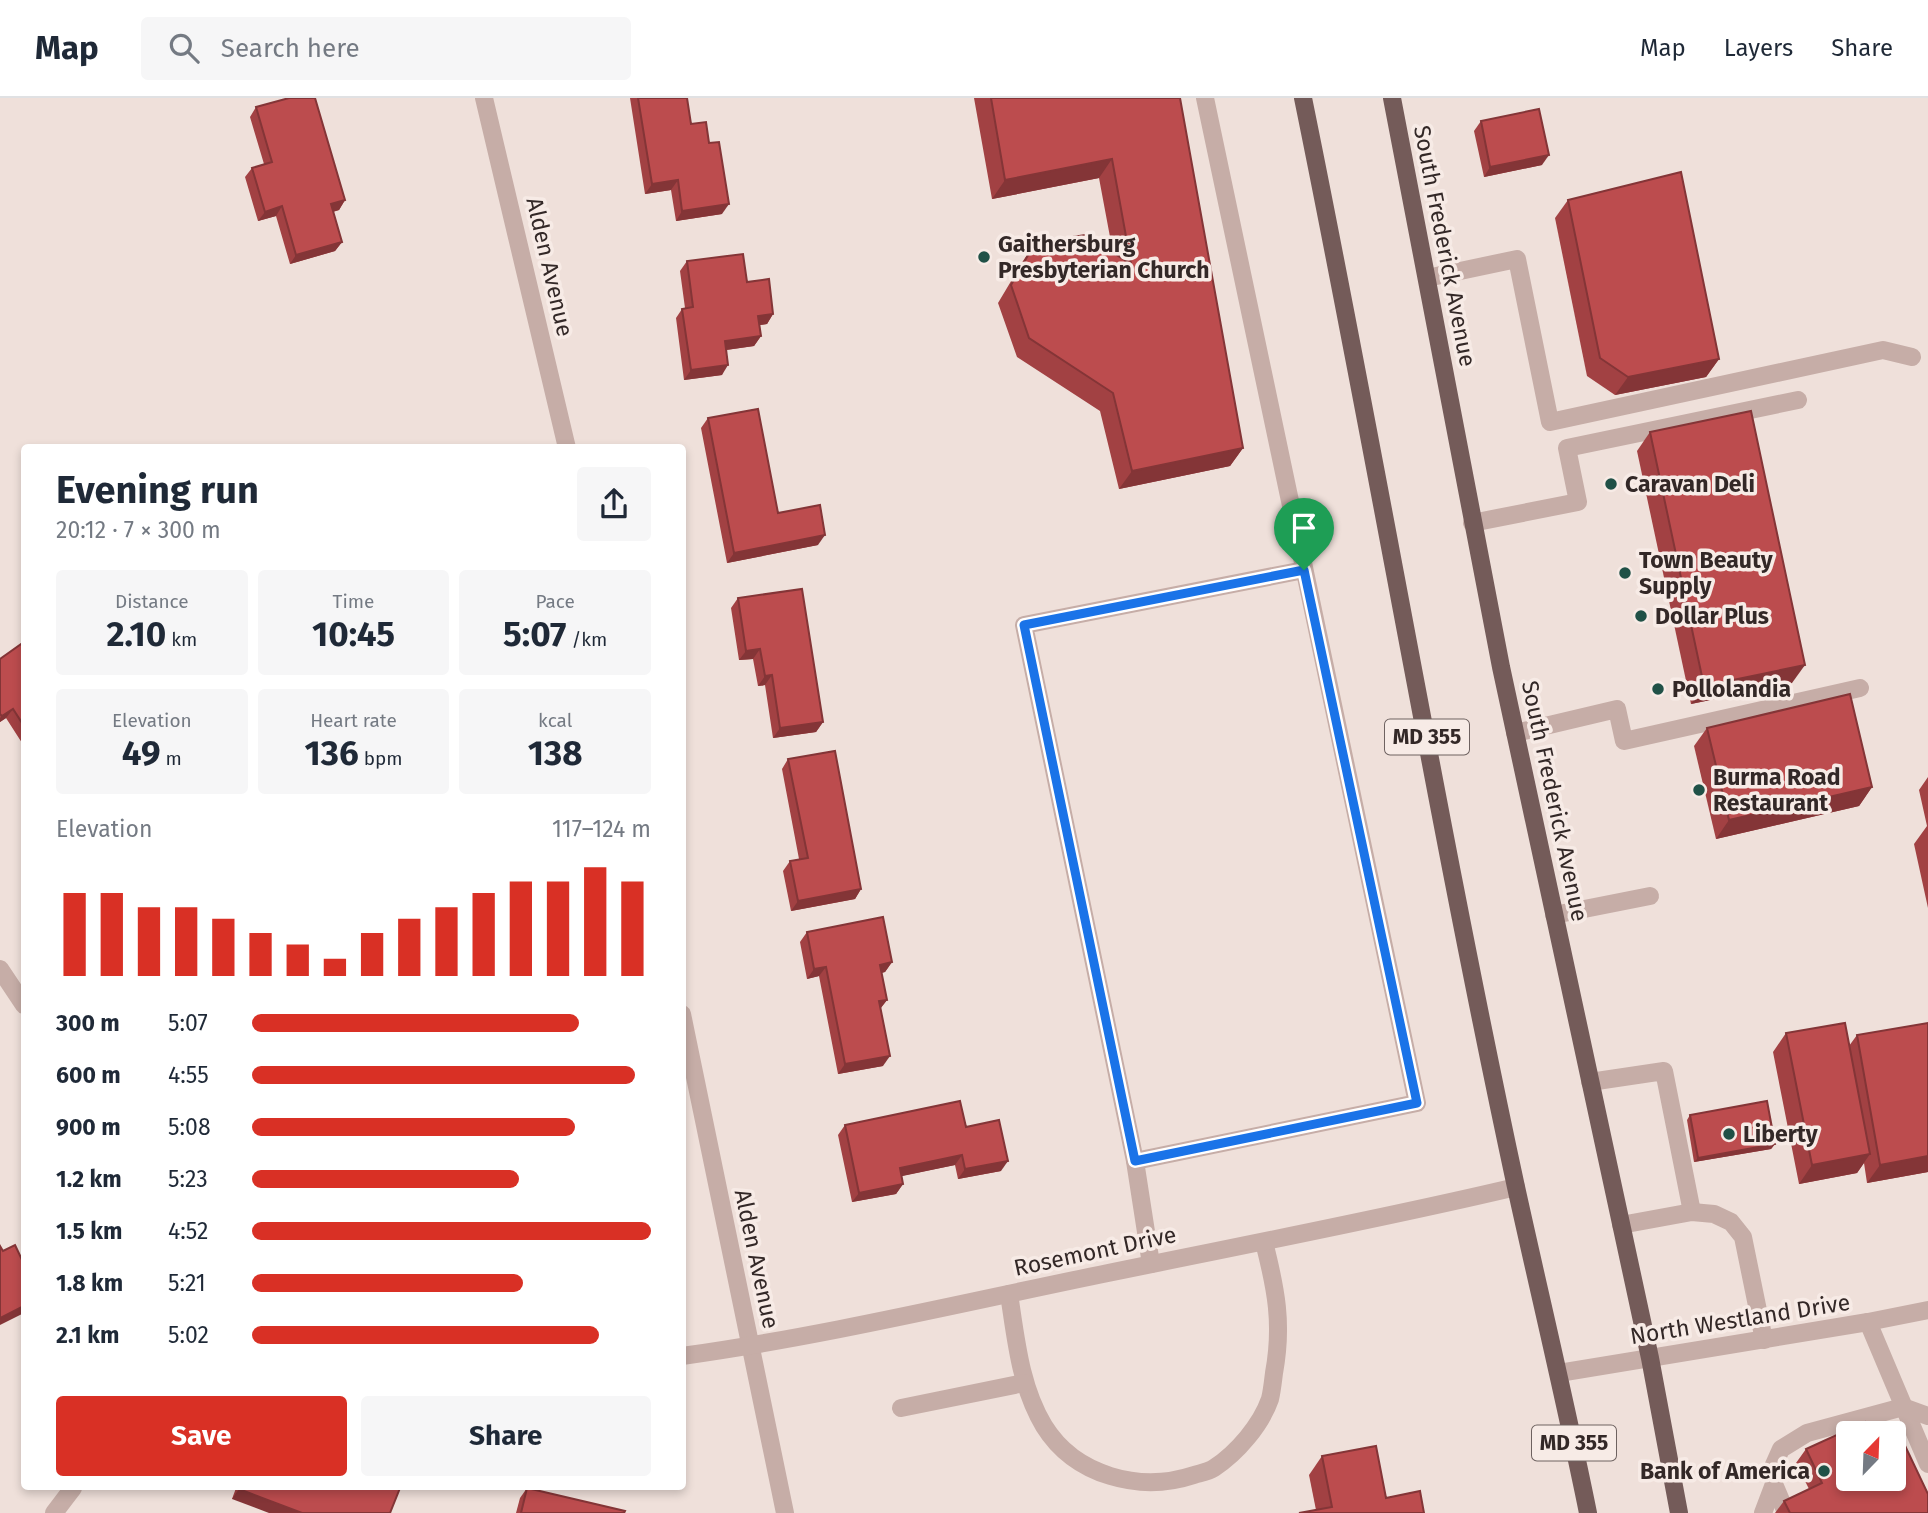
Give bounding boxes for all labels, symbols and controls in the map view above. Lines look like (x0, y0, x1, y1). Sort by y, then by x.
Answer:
search box (141, 17, 631, 80)
text: Map (35, 28, 99, 68)
icon: search (165, 29, 203, 67)
text: Search here (221, 33, 360, 64)
text: Map (1640, 34, 1686, 62)
text: Layers (1724, 34, 1793, 62)
text: Share (1831, 34, 1893, 62)
street label: South Frederick Avenue (1408, 123, 1482, 369)
street label: Alden Avenue (520, 195, 580, 339)
place label: Gaithersburg Presbyterian Church (998, 230, 1210, 284)
marker: Gaithersburg Presbyterian Church (976, 249, 992, 265)
text: Evening run (56, 467, 259, 513)
button: share (577, 467, 651, 541)
place label: Caravan Deli (1625, 470, 1755, 498)
marker: Caravan Deli (1603, 476, 1619, 492)
pin (1274, 498, 1334, 570)
icon: arrive (1285, 509, 1323, 547)
text: 20:12 · 7 × 300 m (56, 516, 221, 544)
place label: Town Beauty Supply (1639, 546, 1774, 600)
marker: Town Beauty Supply (1617, 565, 1633, 581)
text: Distance (115, 590, 189, 613)
text: Time (333, 590, 374, 613)
text: Pace (535, 590, 575, 613)
place label: Dollar Plus (1655, 602, 1769, 630)
marker: Dollar Plus (1633, 608, 1649, 624)
text: 2.10 (106, 613, 166, 655)
text: 10:45 (312, 613, 395, 655)
text: 5:07 (503, 613, 566, 655)
text: km (166, 628, 197, 651)
text: /km (566, 628, 607, 651)
place label: Pollolandia (1672, 675, 1791, 703)
street label: South Frederick Avenue (1516, 678, 1594, 924)
marker: Pollolandia (1650, 681, 1666, 697)
text: Elevation (112, 709, 192, 732)
text: Heart rate (310, 709, 397, 732)
text: kcal (538, 709, 572, 732)
road number: MD 355 (1385, 720, 1469, 754)
text: 49 (122, 732, 161, 774)
text: 136 (304, 732, 359, 774)
text: 138 (528, 732, 583, 774)
text: m (161, 747, 182, 770)
text: bpm (359, 747, 403, 770)
place label: Burma Road Restaurant (1713, 763, 1841, 817)
marker: Burma Road Restaurant (1691, 782, 1707, 798)
text: Elevation (56, 815, 152, 843)
text: 117–124 m (552, 815, 651, 843)
text: 300 m (56, 1009, 120, 1037)
text: 5:07 (168, 1009, 208, 1037)
text: 600 m (56, 1061, 121, 1089)
text: 4:55 (168, 1061, 209, 1089)
text: 900 m (56, 1113, 121, 1141)
text: 5:08 (168, 1113, 211, 1141)
place label: Liberty (1743, 1120, 1819, 1148)
marker: Liberty (1721, 1126, 1737, 1142)
text: 1.2 km (56, 1165, 122, 1193)
text: 5:23 (168, 1165, 208, 1193)
street label: Alden Avenue (729, 1187, 785, 1331)
text: 1.5 km (56, 1217, 122, 1245)
text: 4:52 (168, 1217, 208, 1245)
street label: Rosemont Drive (1011, 1220, 1179, 1282)
text: 1.8 km (56, 1269, 123, 1297)
text: 5:21 (168, 1269, 206, 1297)
street label: North Westland Drive (1628, 1288, 1852, 1350)
text: 2.1 km (56, 1321, 119, 1349)
text: 5:02 (168, 1321, 209, 1349)
button: Save (56, 1396, 347, 1476)
button: Share (361, 1396, 651, 1476)
north arrow (1836, 1421, 1906, 1491)
map controls (1836, 1421, 1906, 1491)
road number: MD 355 (1532, 1426, 1616, 1460)
place label: Bank of America (1640, 1457, 1810, 1485)
marker: Bank of America (1816, 1463, 1832, 1479)

